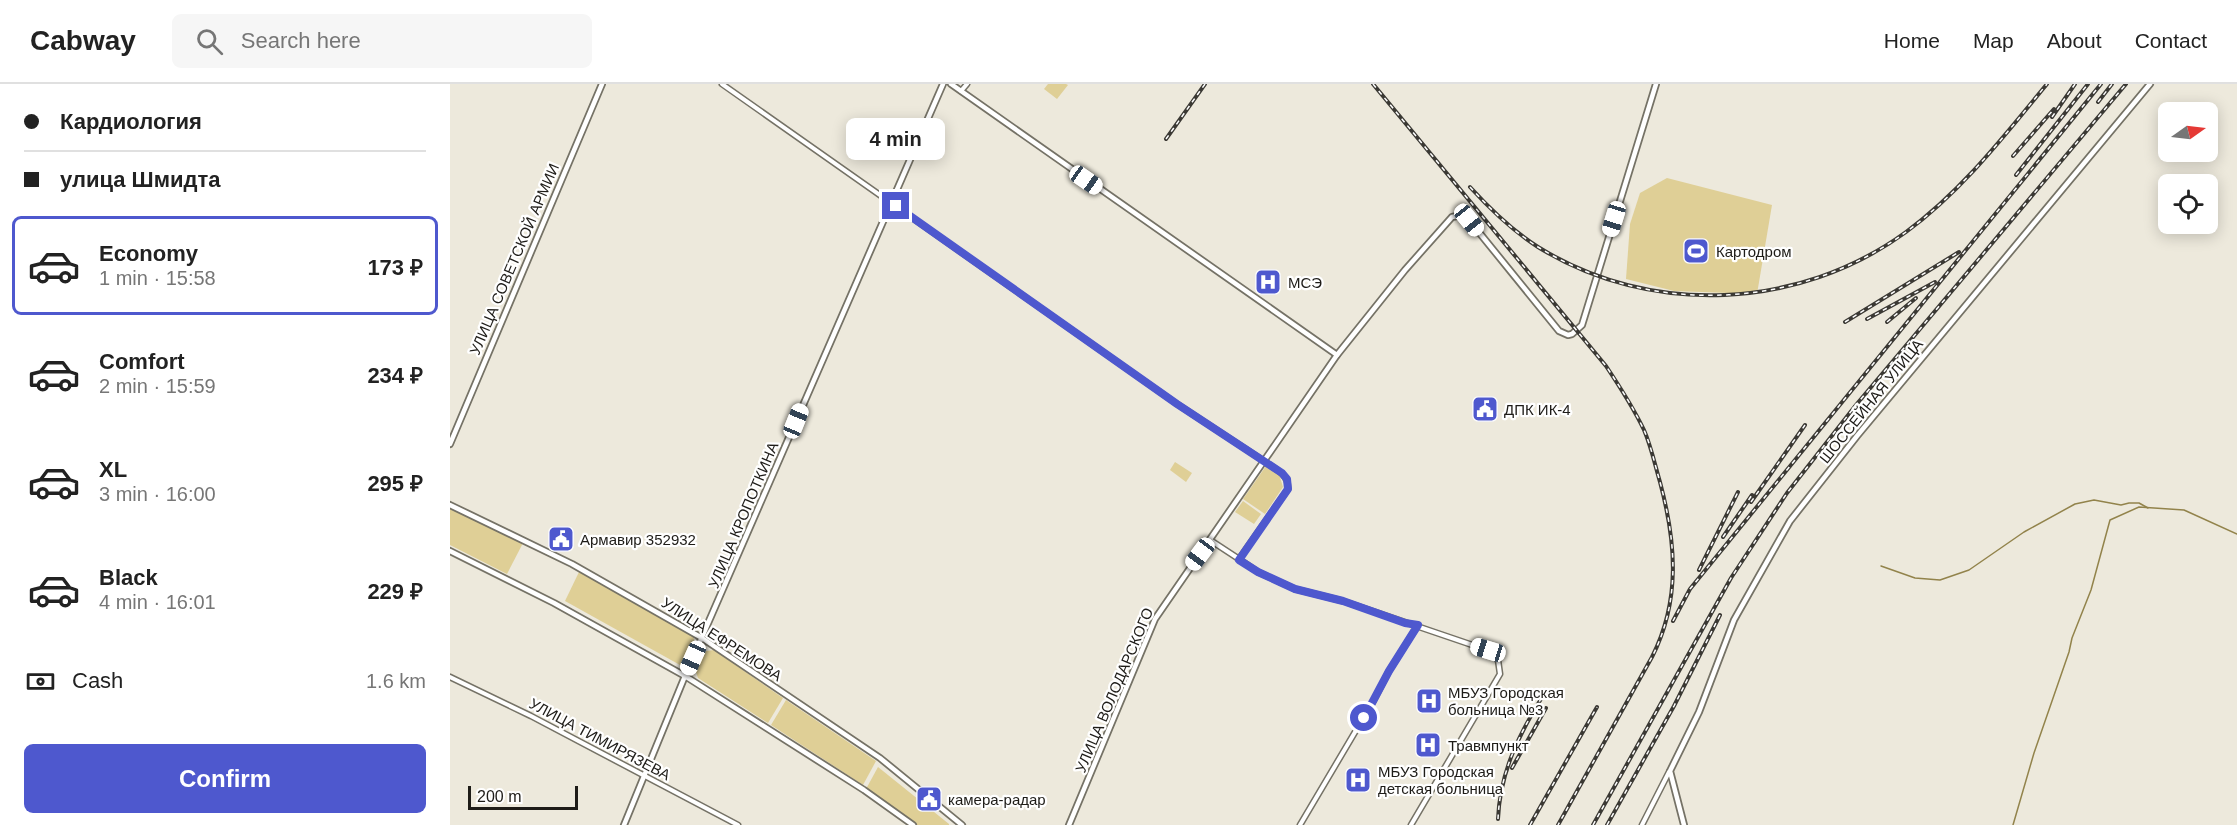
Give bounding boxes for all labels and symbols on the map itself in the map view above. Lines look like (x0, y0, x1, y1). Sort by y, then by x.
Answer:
north arrow (2158, 102, 2218, 162)
callout: 4 min (846, 119, 946, 161)
street label: УЛИЦА СОВЕТСКОЙ АРМИИ (466, 161, 562, 357)
car (1066, 162, 1106, 198)
route end (882, 192, 909, 219)
car (1600, 199, 1628, 239)
car (1451, 200, 1487, 240)
sports icon: Картодром (1681, 236, 1711, 266)
place label: Картодром (1716, 243, 1792, 260)
hospital icon: МСЭ (1253, 267, 1283, 297)
place label: МСЭ (1288, 274, 1322, 291)
street label: ШОССЕЙНАЯ УЛИЦА (1816, 336, 1926, 466)
public building icon: ДПК ИК-4 (1470, 394, 1500, 424)
car (781, 401, 811, 441)
place label: ДПК ИК-4 (1504, 401, 1571, 418)
street label: УЛИЦА КРОПОТКИНА (705, 439, 781, 591)
public building icon: Армавир 352932 (546, 524, 576, 554)
place label: Армавир 352932 (580, 531, 696, 548)
car (1182, 534, 1218, 574)
street label: УЛИЦА ЕФРЕМОВА (659, 594, 785, 684)
street label: УЛИЦА ВОЛОДАРСКОГО (1072, 605, 1156, 775)
car (1468, 636, 1508, 664)
car (677, 638, 709, 678)
place label: МБУЗ Городская больница №3 (1448, 684, 1564, 718)
hospital icon: МБУЗ Городская больница №3 (1414, 686, 1444, 716)
street label: УЛИЦА ТИМИРЯЗЕВА (527, 695, 673, 783)
route start (1350, 704, 1377, 731)
hospital icon: Травмпункт (1413, 730, 1443, 760)
place label: Травмпункт (1448, 737, 1529, 754)
place label: МБУЗ Городская детская больница (1378, 763, 1504, 797)
hospital icon: МБУЗ Городская детская больница (1343, 765, 1373, 795)
scale bar (468, 783, 578, 810)
public building icon: камера-радар (914, 784, 944, 814)
place label: камера-радар (948, 791, 1046, 808)

